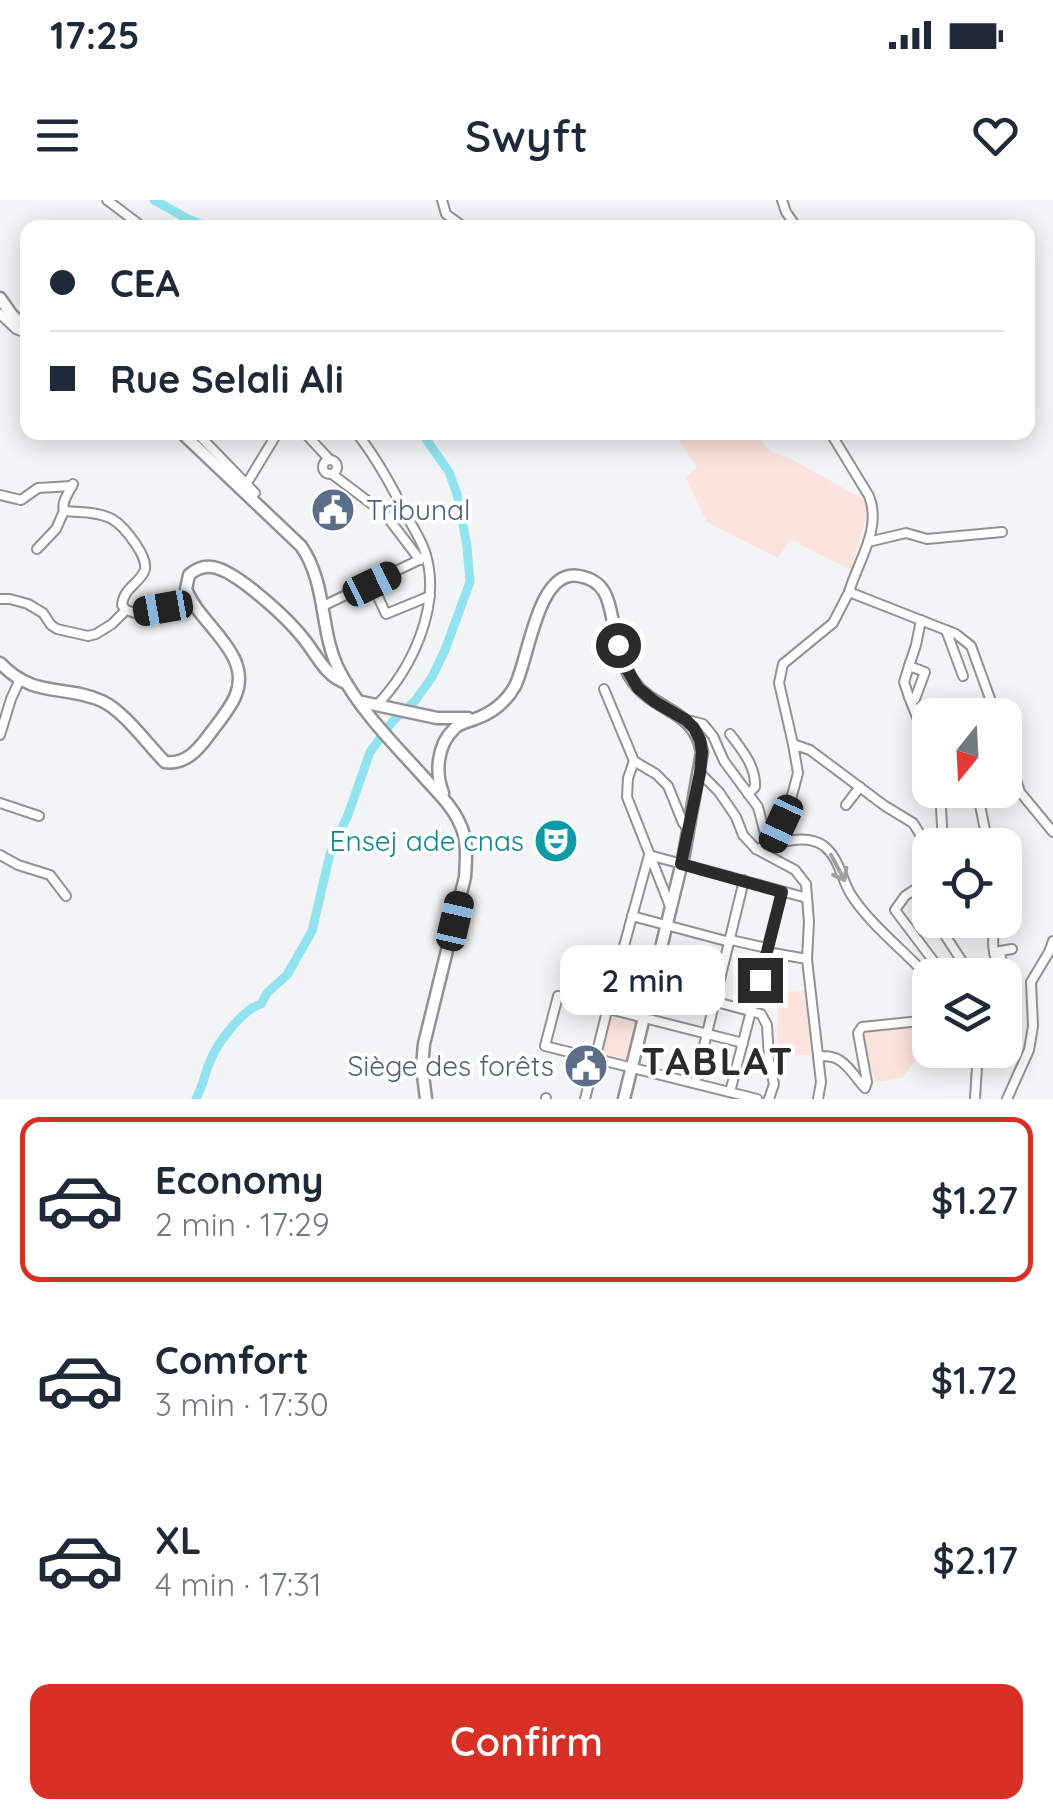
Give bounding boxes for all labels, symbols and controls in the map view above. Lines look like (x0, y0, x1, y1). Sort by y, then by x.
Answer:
text: 17:25 (50, 11, 140, 59)
text: Swyft (465, 107, 588, 163)
icon: menu (30, 108, 85, 163)
icon: heart (968, 108, 1023, 163)
text: CEA (110, 259, 180, 307)
text: Rue Selali Ali (110, 355, 344, 403)
public building icon: Tribunal (310, 487, 356, 533)
place label: Tribunal (366, 492, 471, 527)
car (338, 557, 406, 611)
car (131, 588, 195, 628)
route start (596, 623, 641, 668)
north arrow (912, 698, 1022, 808)
map controls (912, 698, 1022, 1068)
car (755, 790, 807, 858)
theatre icon: Ensej ade cnas (533, 818, 579, 864)
place label: Ensej ade cnas (330, 823, 524, 858)
button: locate (912, 828, 1022, 938)
one-way arrow (829, 853, 849, 882)
car (434, 888, 476, 954)
callout: 2 min (560, 945, 725, 1015)
route end (738, 958, 783, 1003)
button: layers (912, 958, 1022, 1068)
text: 2 min (601, 960, 684, 1000)
district label: TABLAT (641, 1037, 795, 1085)
public building icon: Siège des forêts (563, 1043, 609, 1089)
place label: Siège des forêts (348, 1048, 554, 1083)
icon: car (35, 1155, 125, 1245)
text: Economy (155, 1156, 324, 1204)
text: $1.27 (931, 1176, 1018, 1224)
text: 2 min · 17:29 (155, 1204, 330, 1244)
icon: car (35, 1335, 125, 1425)
text: Comfort (155, 1336, 309, 1384)
text: $1.72 (931, 1356, 1018, 1404)
text: 3 min · 17:30 (155, 1384, 329, 1424)
icon: car (35, 1515, 125, 1605)
text: XL (155, 1516, 201, 1564)
text: $2.17 (933, 1536, 1018, 1584)
text: 4 min · 17:31 (155, 1564, 322, 1604)
button: Confirm (30, 1684, 1023, 1799)

